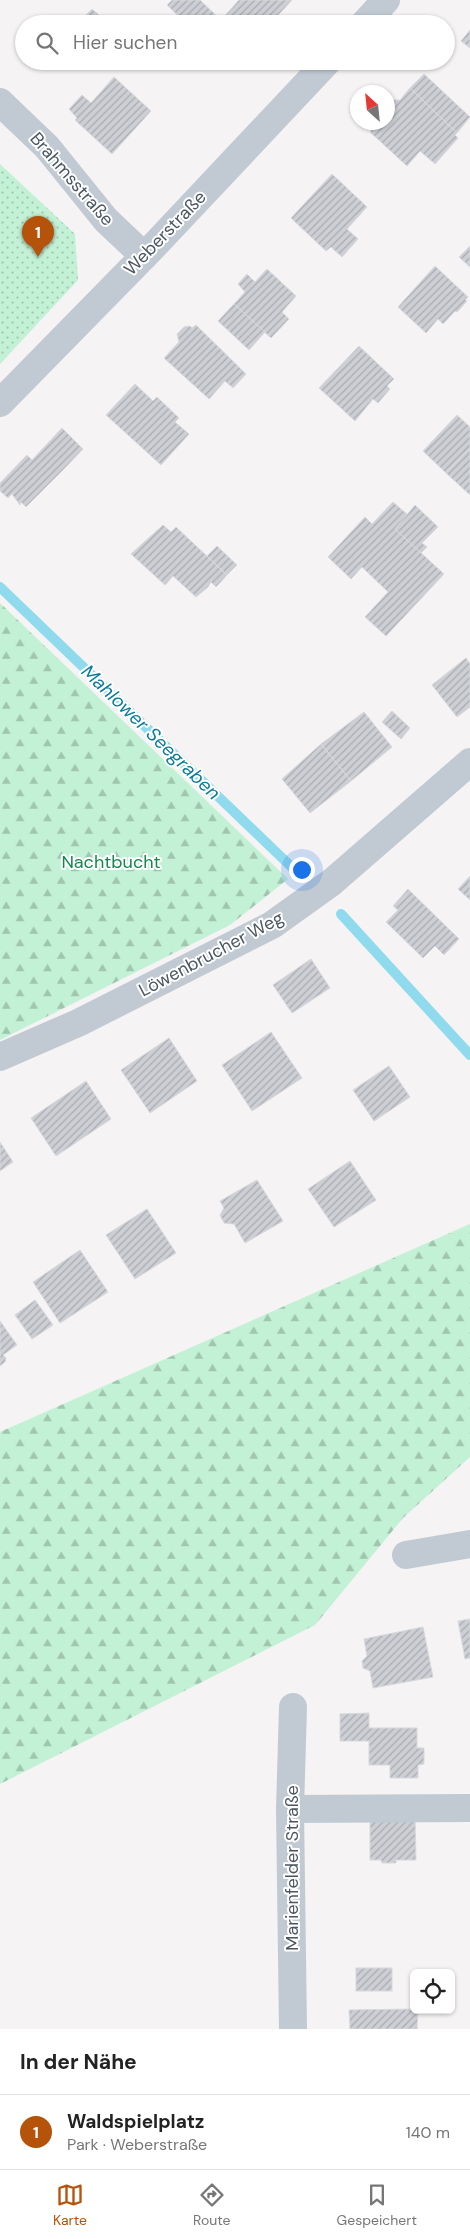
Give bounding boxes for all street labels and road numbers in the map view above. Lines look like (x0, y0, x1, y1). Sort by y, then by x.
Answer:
street label: Brahmsstraße (25, 127, 119, 231)
street label: Weberstraße (119, 185, 211, 281)
street label: Löwenbrucher Weg (134, 906, 288, 1002)
street label: Marienfelder Straße (280, 1785, 304, 1951)

